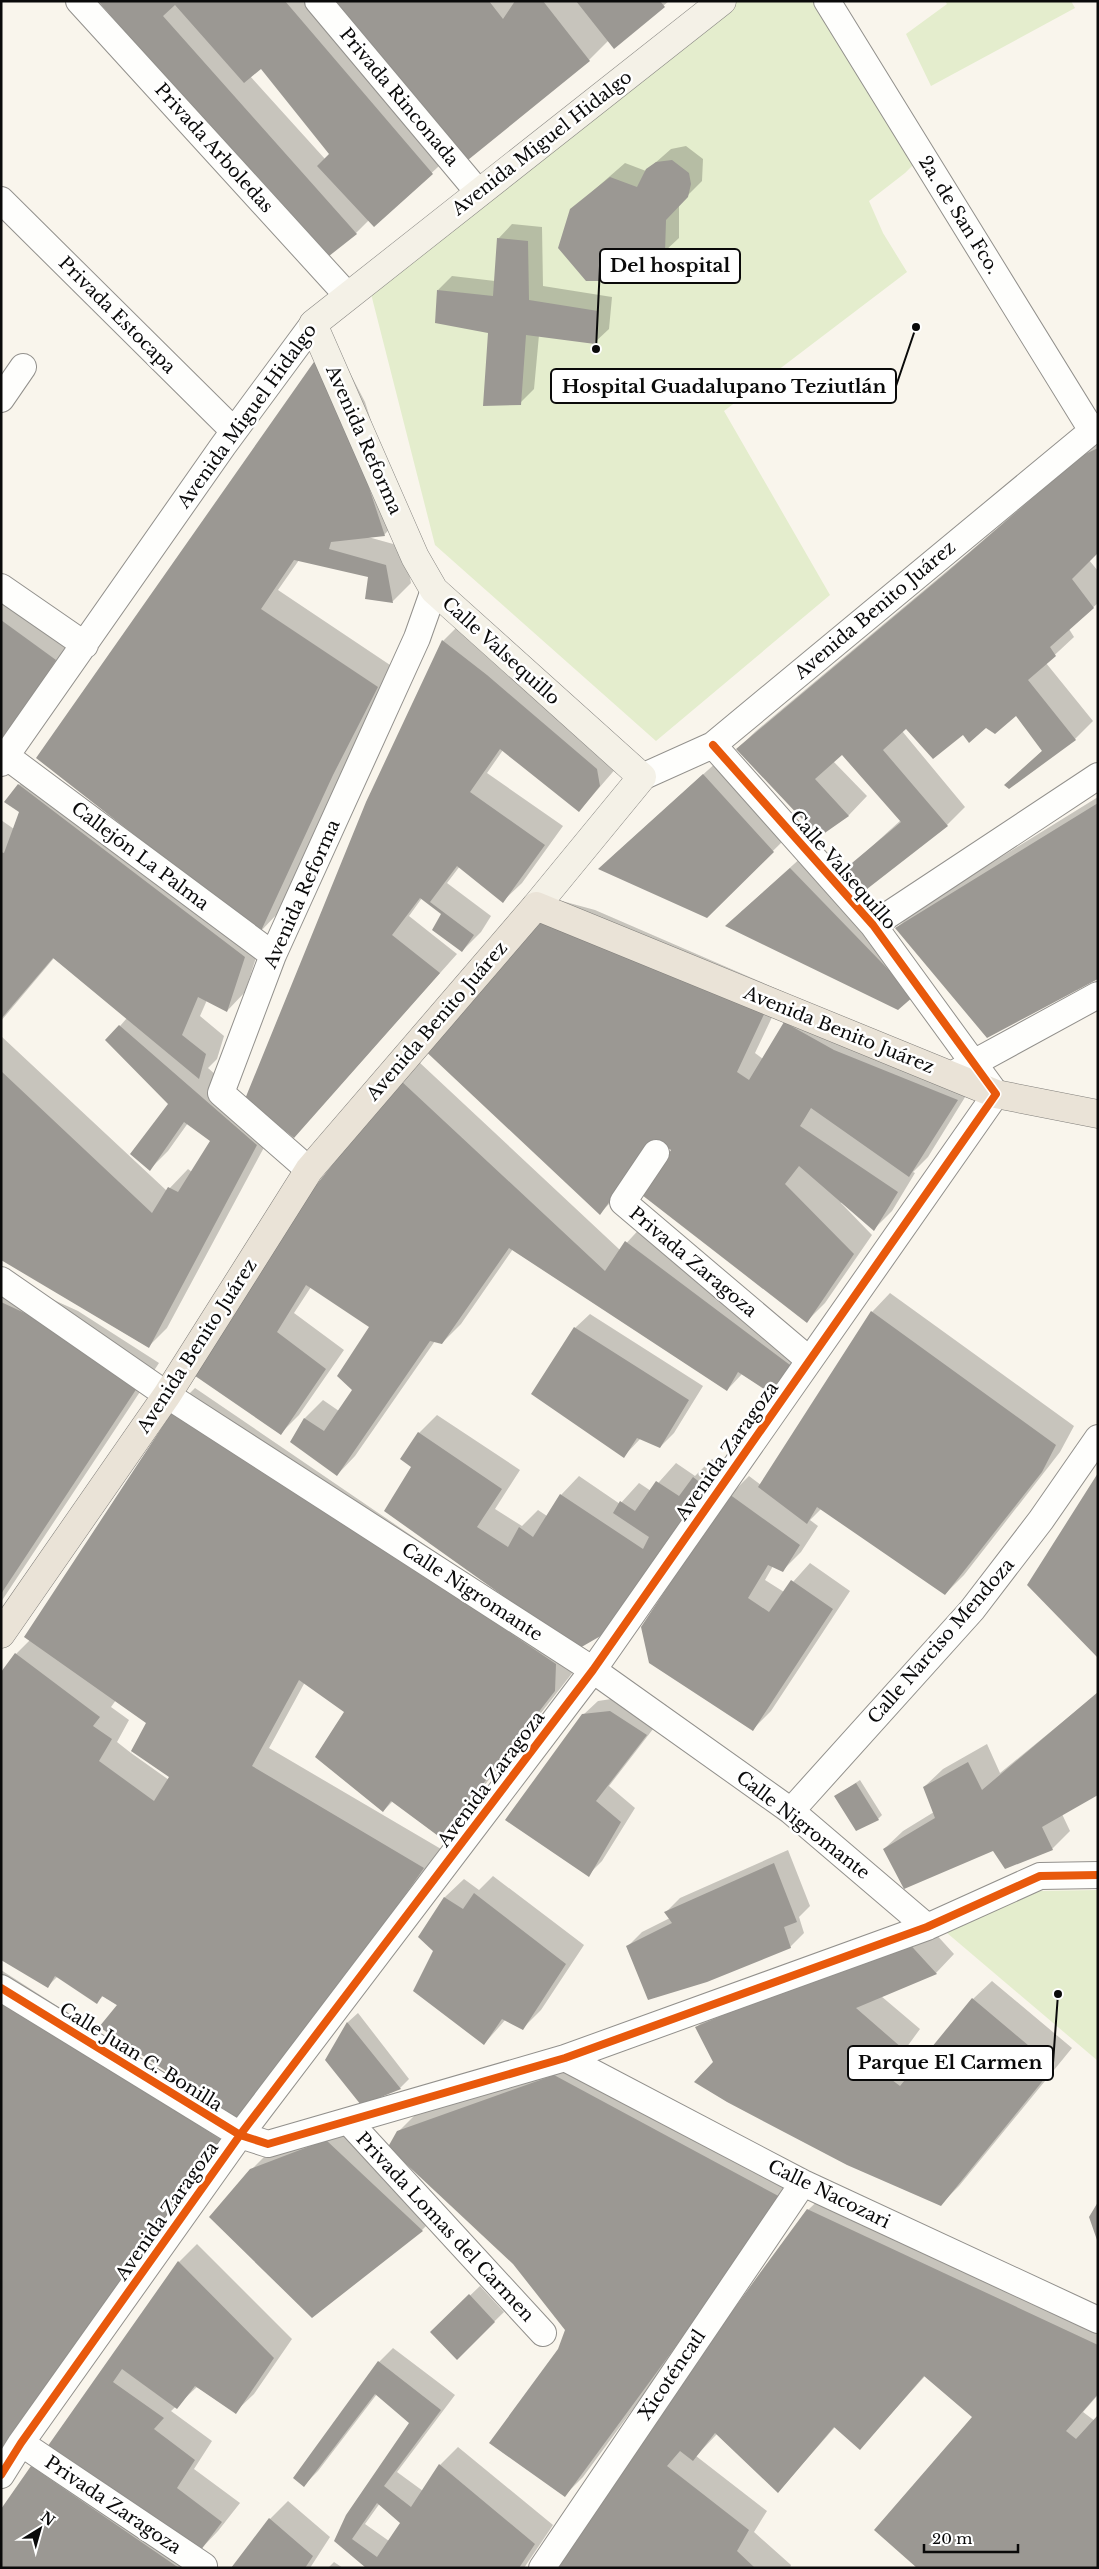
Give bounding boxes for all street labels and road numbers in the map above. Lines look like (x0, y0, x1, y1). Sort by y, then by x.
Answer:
street label: Privada Rinconada (335, 23, 463, 171)
street label: Avenida Miguel Hidalgo (447, 66, 636, 221)
street label: Privada Arboledas (150, 79, 278, 217)
street label: 2a. de San Fco. (914, 152, 1004, 278)
street label: Privada Estocapa (54, 252, 180, 378)
street label: Avenida Miguel Hidalgo (172, 320, 321, 513)
street label: Avenida Reforma (321, 361, 407, 518)
street label: Avenida Benito Juárez (789, 536, 960, 684)
street label: Calle Valsequillo (438, 592, 564, 710)
street label: Callejón La Palma (67, 797, 213, 915)
street label: Calle Valsequillo (785, 806, 901, 934)
street label: Avenida Reforma (259, 816, 345, 973)
street label: Avenida Benito Juárez (361, 937, 512, 1106)
street label: Avenida Benito Juárez (740, 981, 937, 1078)
street label: Privada Zaragoza (625, 1202, 761, 1322)
street label: Avenida Benito Juárez (132, 1255, 262, 1438)
street label: Avenida Zaragoza (670, 1377, 783, 1525)
street label: Calle Nigromante (397, 1538, 547, 1646)
street label: Calle Narciso Mendoza (863, 1554, 1019, 1728)
street label: Avenida Zaragoza (432, 1707, 549, 1852)
street label: Calle Nigromante (732, 1766, 874, 1884)
street label: Calle Juan C. Bonilla (55, 1998, 227, 2116)
street label: Privada Lomas del Carmen (351, 2128, 539, 2326)
street label: Avenida Zaragoza (110, 2137, 223, 2285)
street label: Calle Nacozari (764, 2155, 894, 2233)
street label: Xicoténcatl (634, 2326, 710, 2424)
street label: Privada Zaragoza (41, 2451, 185, 2559)

